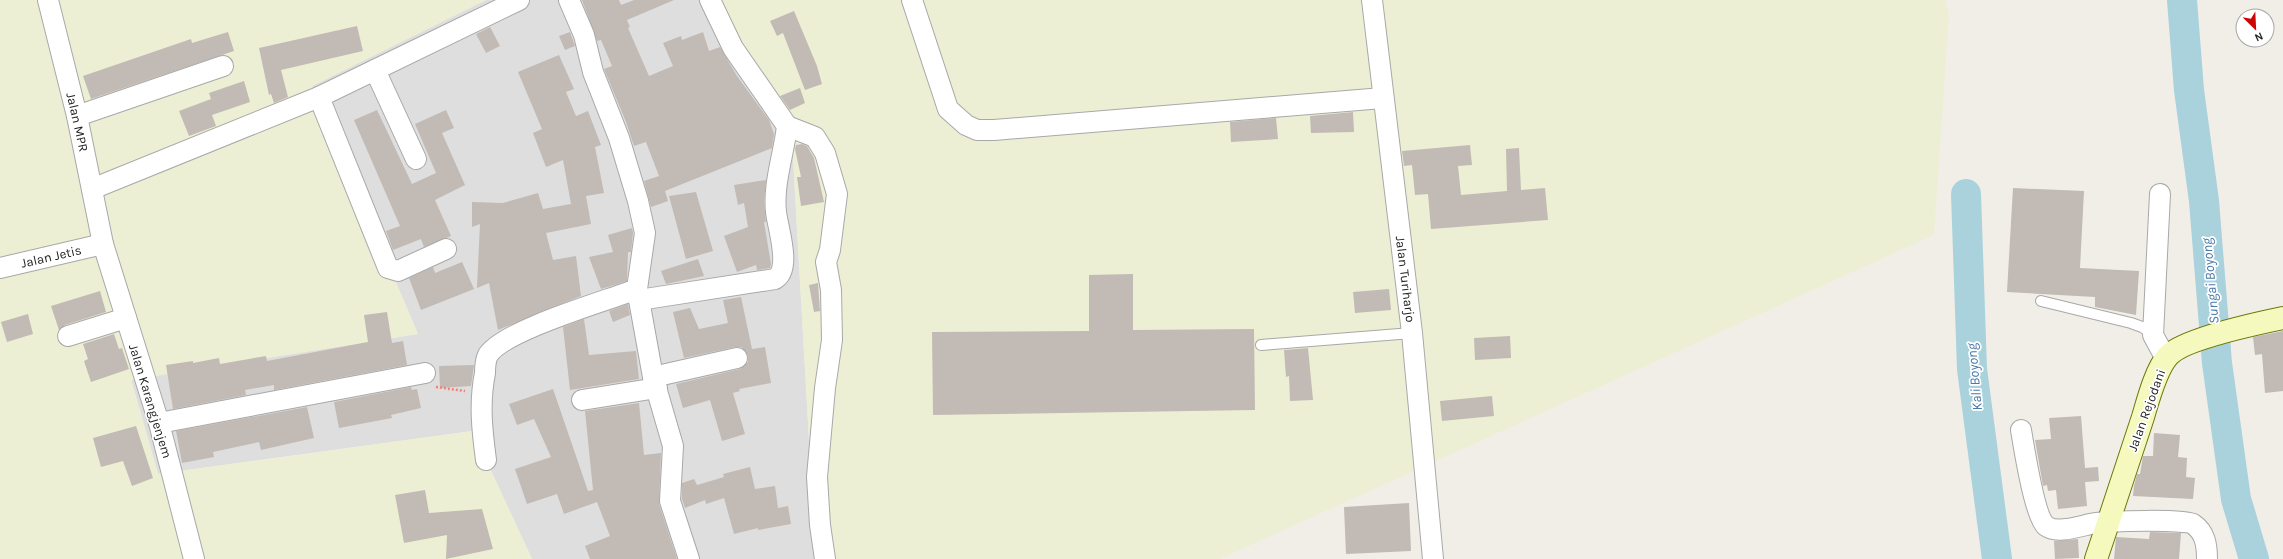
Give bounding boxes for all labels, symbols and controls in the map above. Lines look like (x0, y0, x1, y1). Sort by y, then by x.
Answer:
north arrow (2235, 8, 2275, 48)
text: N (2253, 29, 2265, 44)
street label: Jalan MPR (63, 91, 92, 153)
street label: Jalan Turiharjo (1393, 235, 1418, 323)
water label: Sungai Boyong (2198, 236, 2223, 325)
street label: Jalan Jetis (19, 242, 83, 271)
street label: Jalan Karangjenjem (126, 342, 175, 460)
water label: Kali Boyong (1963, 342, 1986, 411)
street label: Jalan Rejodani (2125, 367, 2168, 453)

